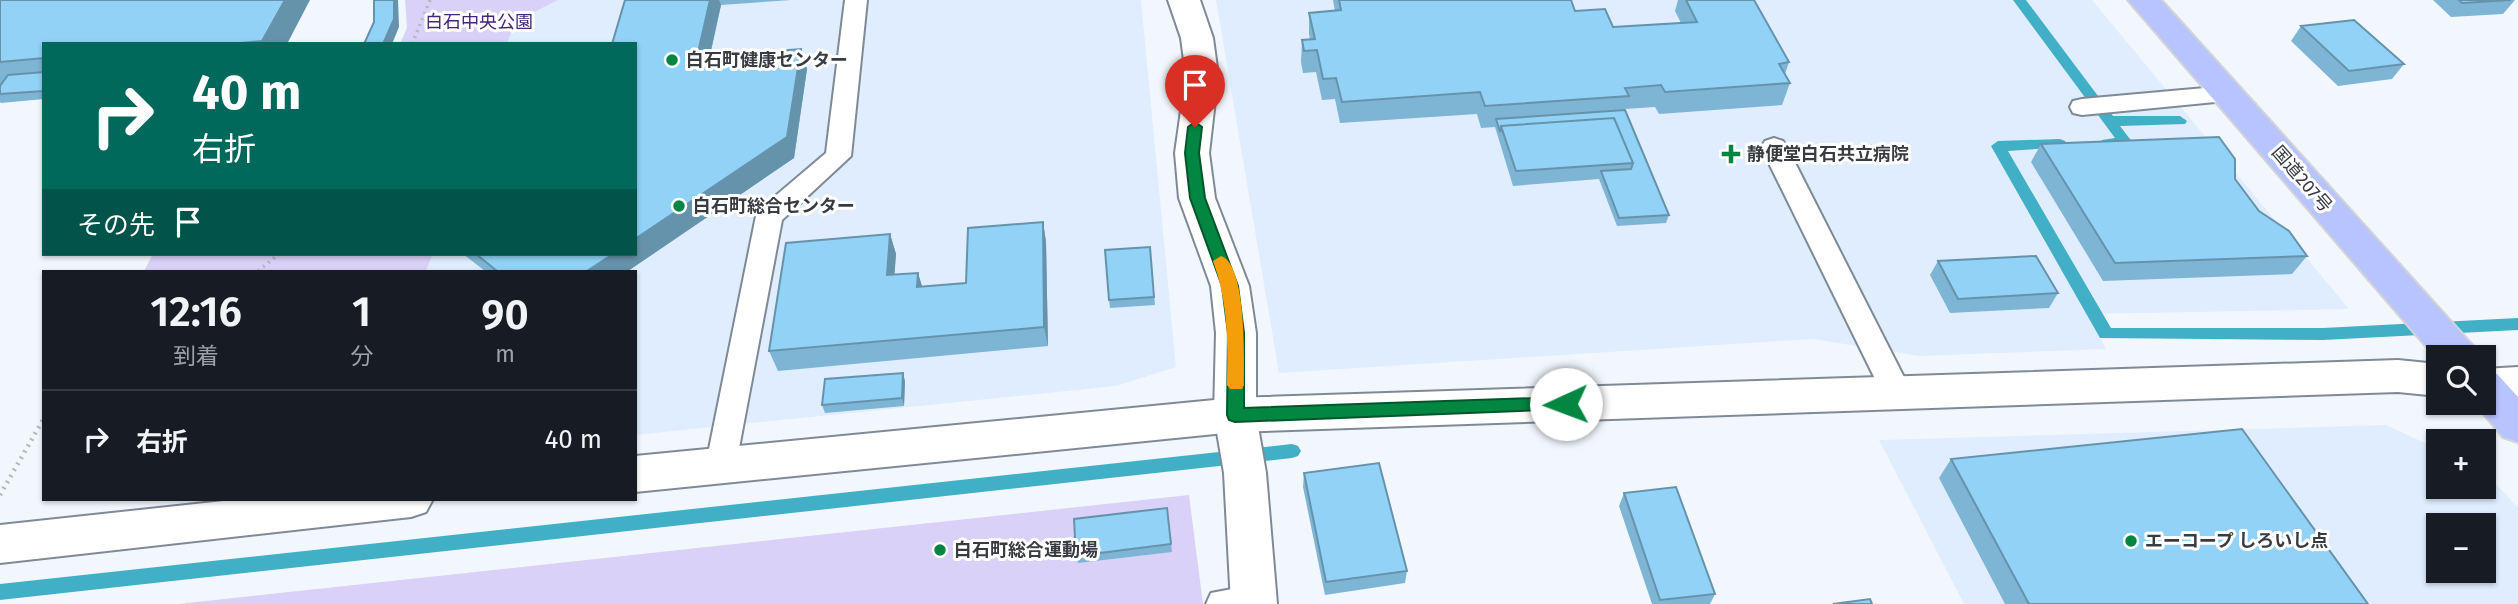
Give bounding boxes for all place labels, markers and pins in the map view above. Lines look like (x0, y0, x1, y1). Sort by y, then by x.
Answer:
place label: 白石町健康センター (686, 49, 848, 71)
marker: 白石町健康センター (664, 52, 680, 68)
pin (1165, 55, 1225, 127)
place label: 静便堂白石共立病院 (1747, 143, 1909, 165)
marker: 静便堂白石共立病院 (1721, 144, 1741, 164)
place label: 白石町総合センター (693, 195, 855, 217)
marker: 白石町総合センター (671, 198, 687, 214)
place label: エーコープ しろいし点 (2145, 530, 2328, 552)
marker: エーコープ しろいし点 (2123, 533, 2139, 549)
place label: 白石町総合運動場 (954, 539, 1098, 561)
marker: 白石町総合運動場 (932, 542, 948, 558)

